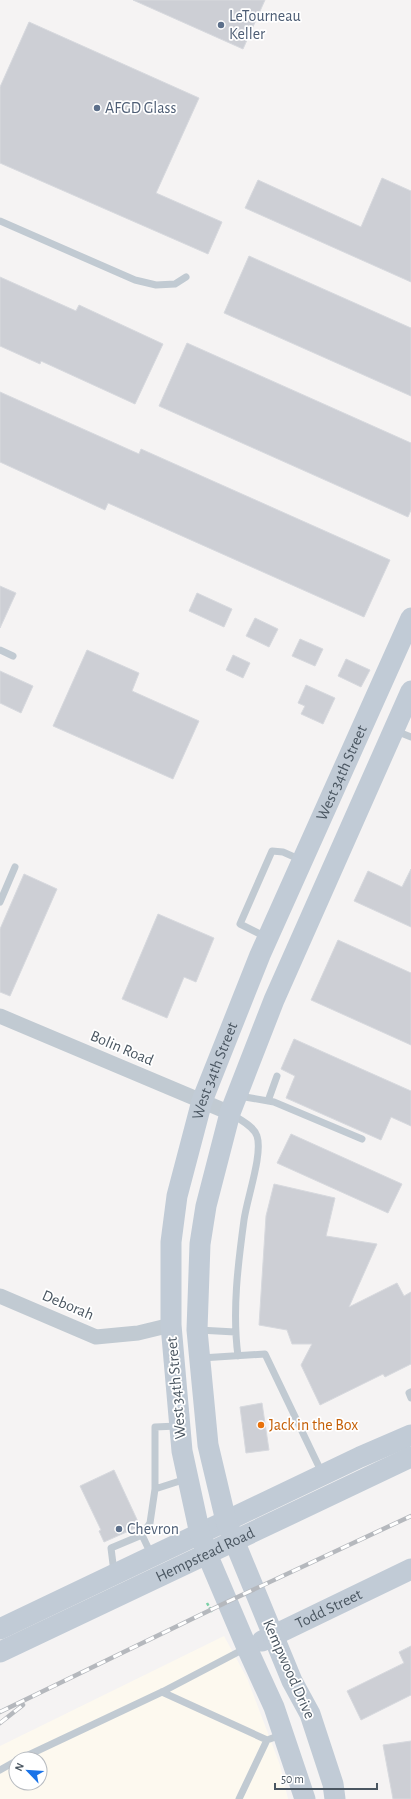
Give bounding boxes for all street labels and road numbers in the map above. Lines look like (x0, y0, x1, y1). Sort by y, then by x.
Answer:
street label: West 34th Street (313, 723, 370, 823)
street label: West 34th Street (189, 1020, 240, 1121)
street label: Bolin Road (88, 1028, 156, 1068)
street label: Deborah (40, 1287, 96, 1323)
street label: West 34th Street (164, 1336, 188, 1440)
street label: Hempstead Road (153, 1524, 257, 1585)
street label: Todd Street (293, 1586, 364, 1632)
street label: Kempwood Drive (260, 1617, 318, 1721)

